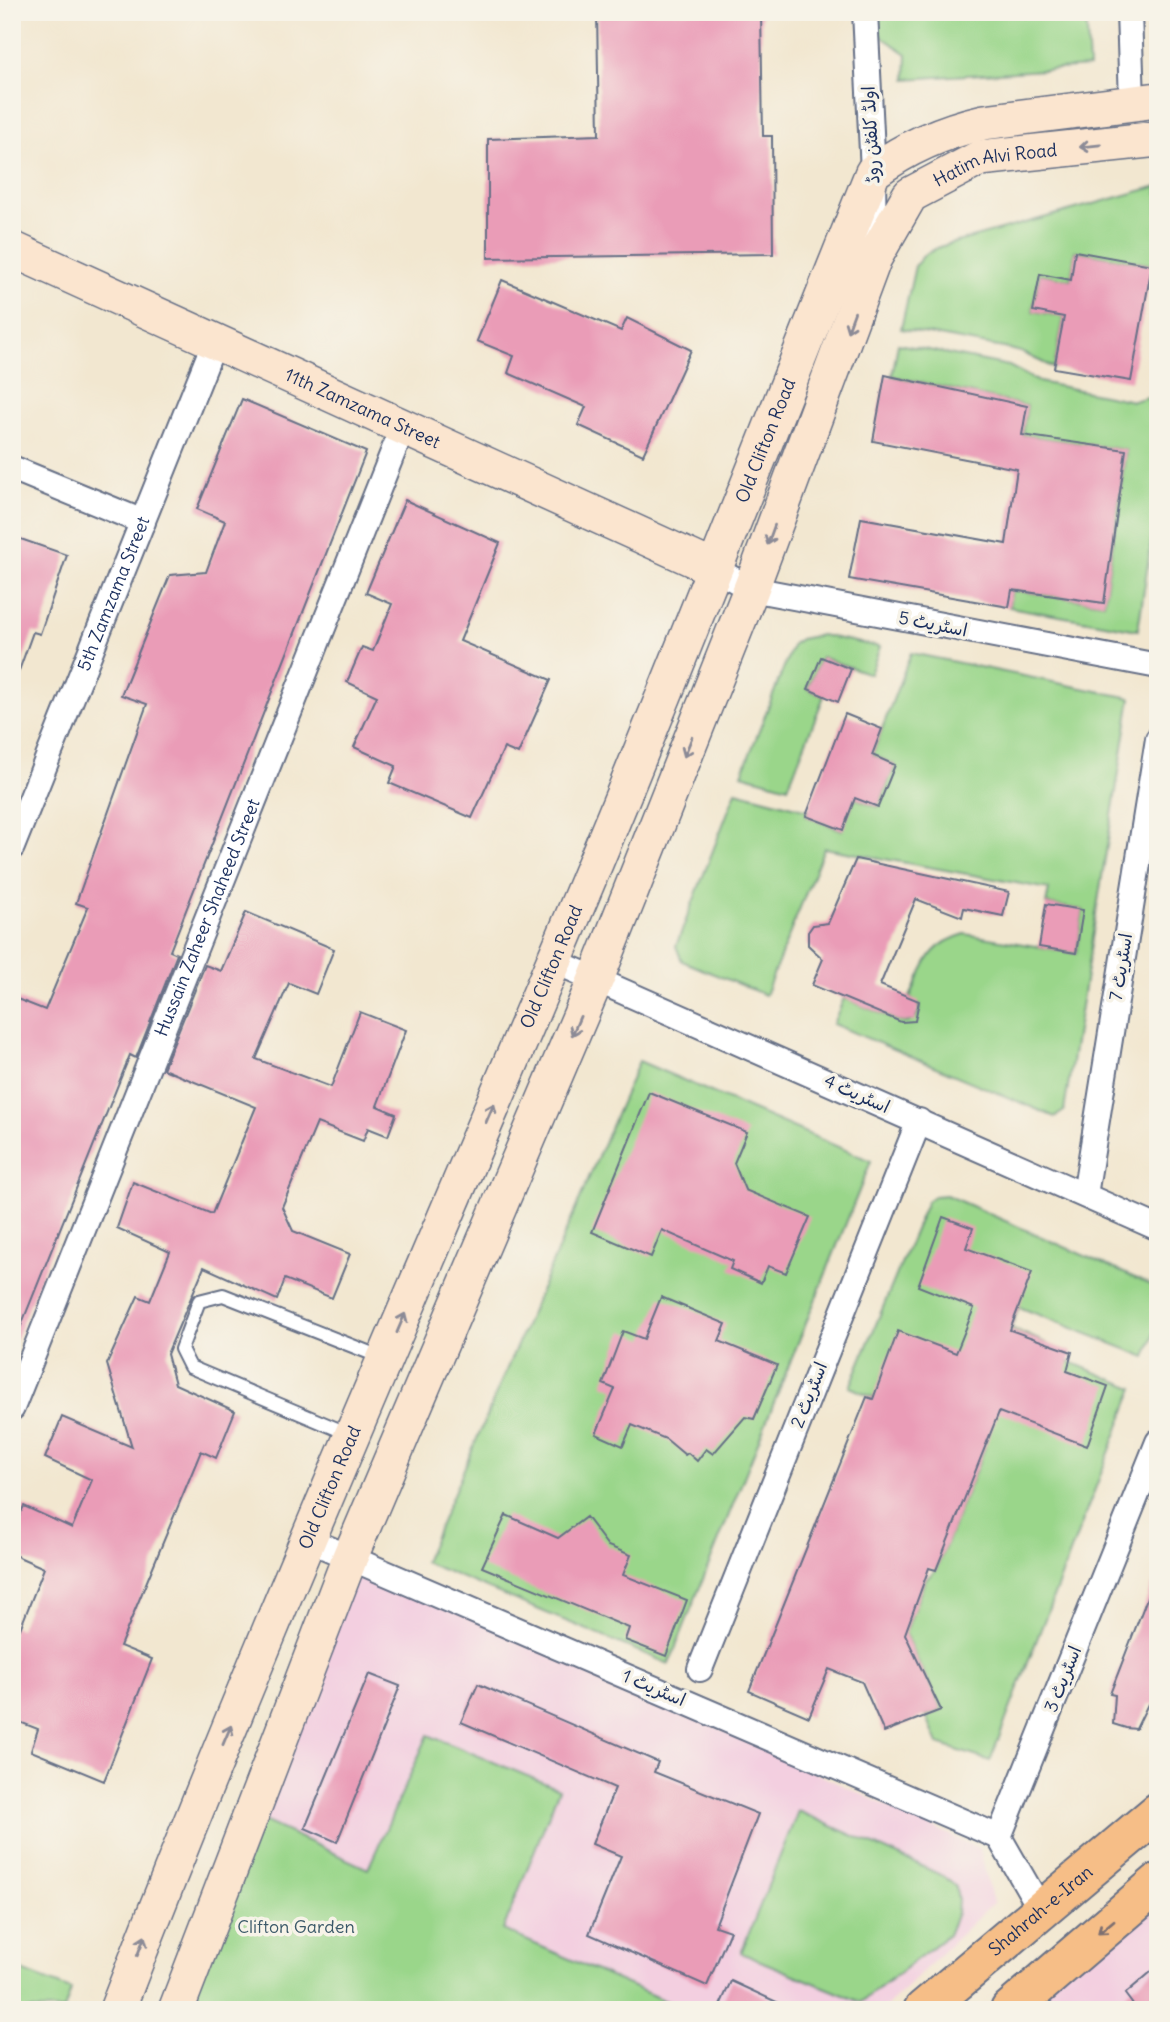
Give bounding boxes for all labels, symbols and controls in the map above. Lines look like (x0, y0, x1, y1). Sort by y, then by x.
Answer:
street label: اولڈ کلفٹن روڈ (856, 86, 885, 185)
street label: Hatim Alvi Road (929, 138, 1058, 192)
one-way arrow (1079, 140, 1102, 153)
one-way arrow (843, 310, 856, 332)
street label: 11th Zamzama Street (281, 363, 444, 453)
street label: Old Clifton Road (730, 375, 800, 506)
street label: 5th Zamzama Street (72, 513, 154, 674)
one-way arrow (764, 523, 777, 545)
street label: اسٹریٹ 5 (897, 606, 969, 641)
one-way arrow (681, 735, 694, 757)
street label: Hussain Zaheer Shaheed Street (149, 795, 265, 1040)
street label: Old Clifton Road (515, 901, 587, 1032)
street label: اسٹریٹ 7 (1104, 932, 1137, 1002)
one-way arrow (569, 1015, 582, 1036)
street label: اسٹریٹ 4 (821, 1069, 894, 1118)
one-way arrow (484, 1103, 497, 1124)
one-way arrow (395, 1312, 408, 1334)
street label: اسٹریٹ 2 (785, 1358, 832, 1431)
street label: Old Clifton Road (293, 1422, 366, 1553)
street label: اسٹریٹ 3 (1039, 1642, 1086, 1715)
street label: اسٹریٹ 1 (619, 1664, 689, 1711)
one-way arrow (221, 1725, 234, 1747)
street label: Shahrah-e-Iran (984, 1860, 1097, 1961)
park label: Clifton Garden (237, 1915, 355, 1938)
one-way arrow (1097, 1919, 1115, 1935)
one-way arrow (136, 1936, 149, 1957)

